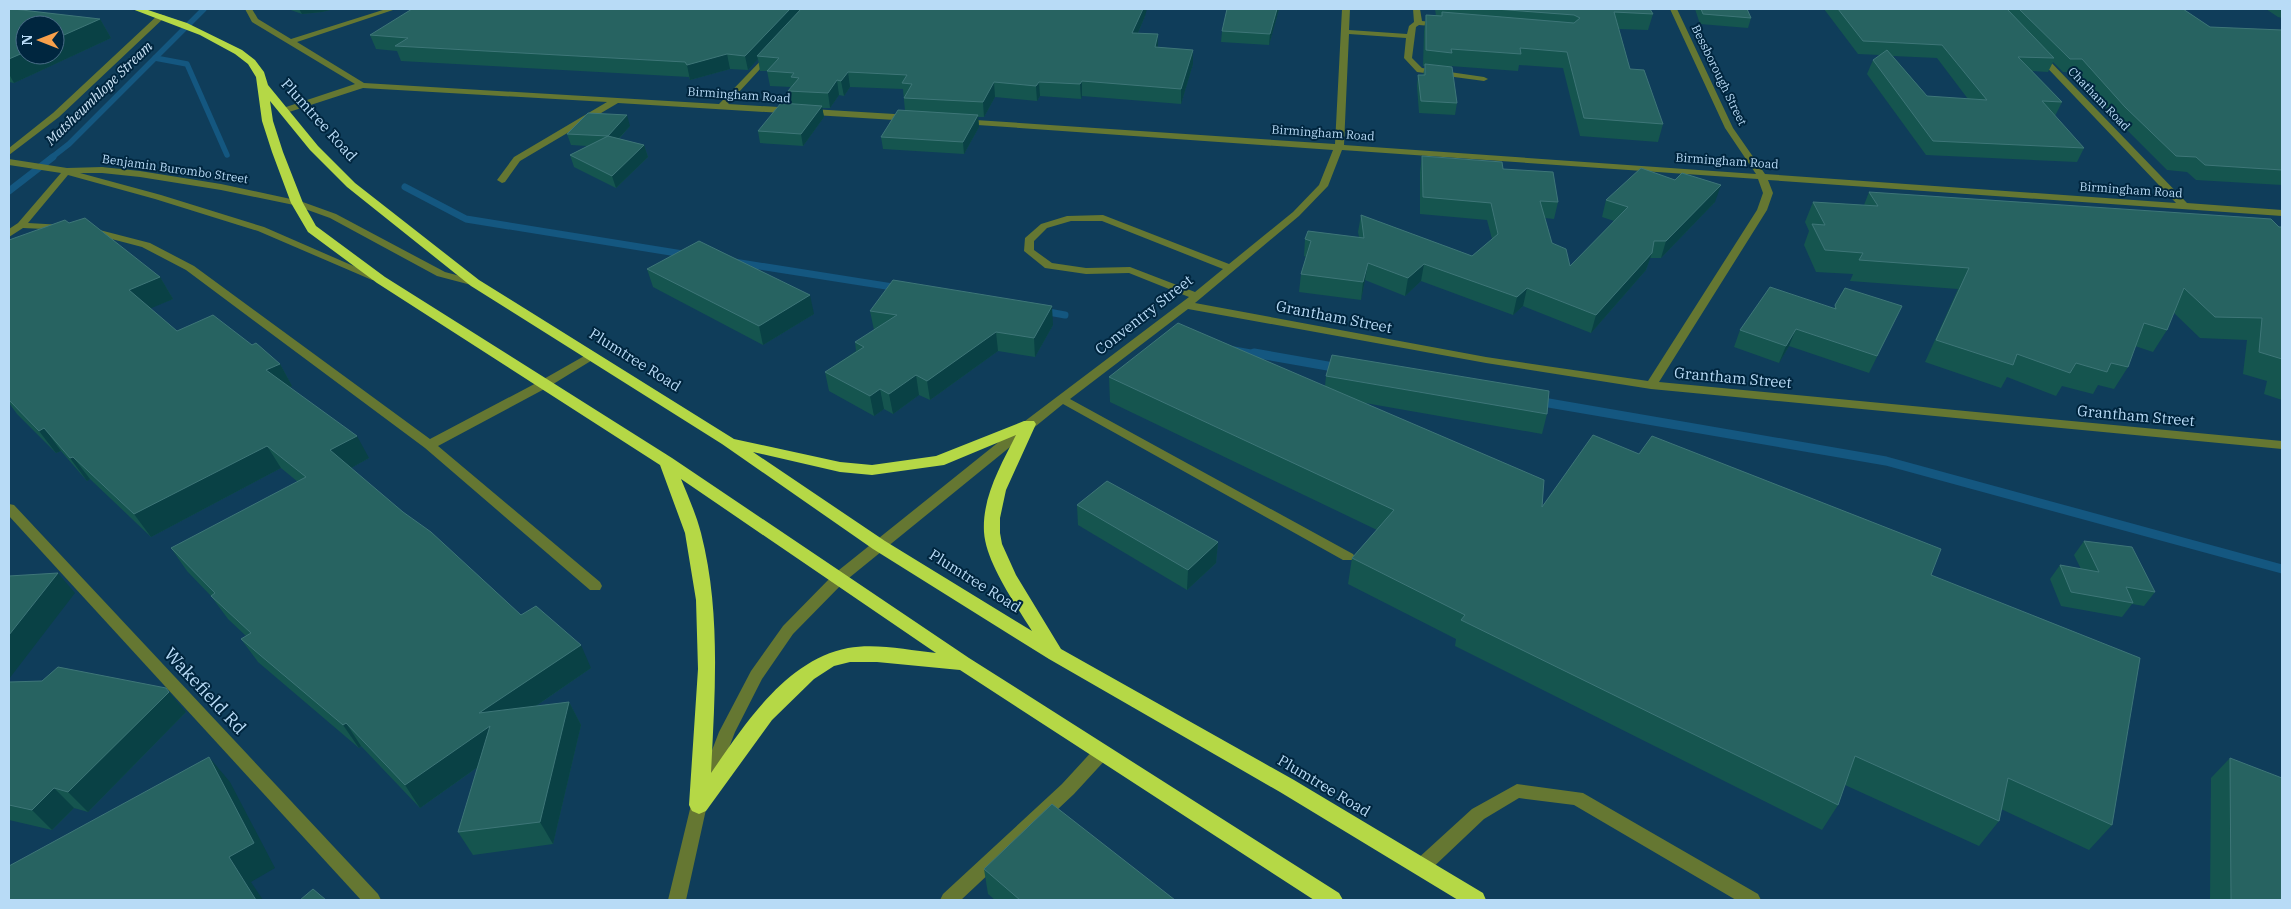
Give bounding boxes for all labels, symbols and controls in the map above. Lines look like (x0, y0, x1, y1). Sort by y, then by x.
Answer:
north arrow (15, 15, 65, 65)
street label: Bessborough Street (1689, 22, 1750, 128)
text: N (18, 34, 36, 46)
water label: Matsheumhlope Stream (41, 37, 156, 149)
street label: Chatham Road (2065, 64, 2134, 134)
street label: Plumtree Road (277, 74, 361, 165)
street label: Birmingham Road (687, 83, 791, 106)
street label: Birmingham Road (1271, 121, 1375, 144)
street label: Birmingham Road (1675, 149, 1779, 172)
street label: Benjamin Burombo Street (101, 151, 249, 186)
street label: Birmingham Road (2079, 178, 2183, 201)
street label: Conventry Street (1091, 271, 1196, 359)
street label: Grantham Street (1274, 296, 1394, 337)
street label: Plumtree Road (586, 324, 685, 395)
street label: Grantham Street (1673, 363, 1793, 392)
street label: Grantham Street (2076, 401, 2196, 430)
street label: Plumtree Road (926, 545, 1025, 616)
street label: Wakefield Rd (159, 642, 251, 739)
street label: Plumtree Road (1274, 750, 1374, 821)

